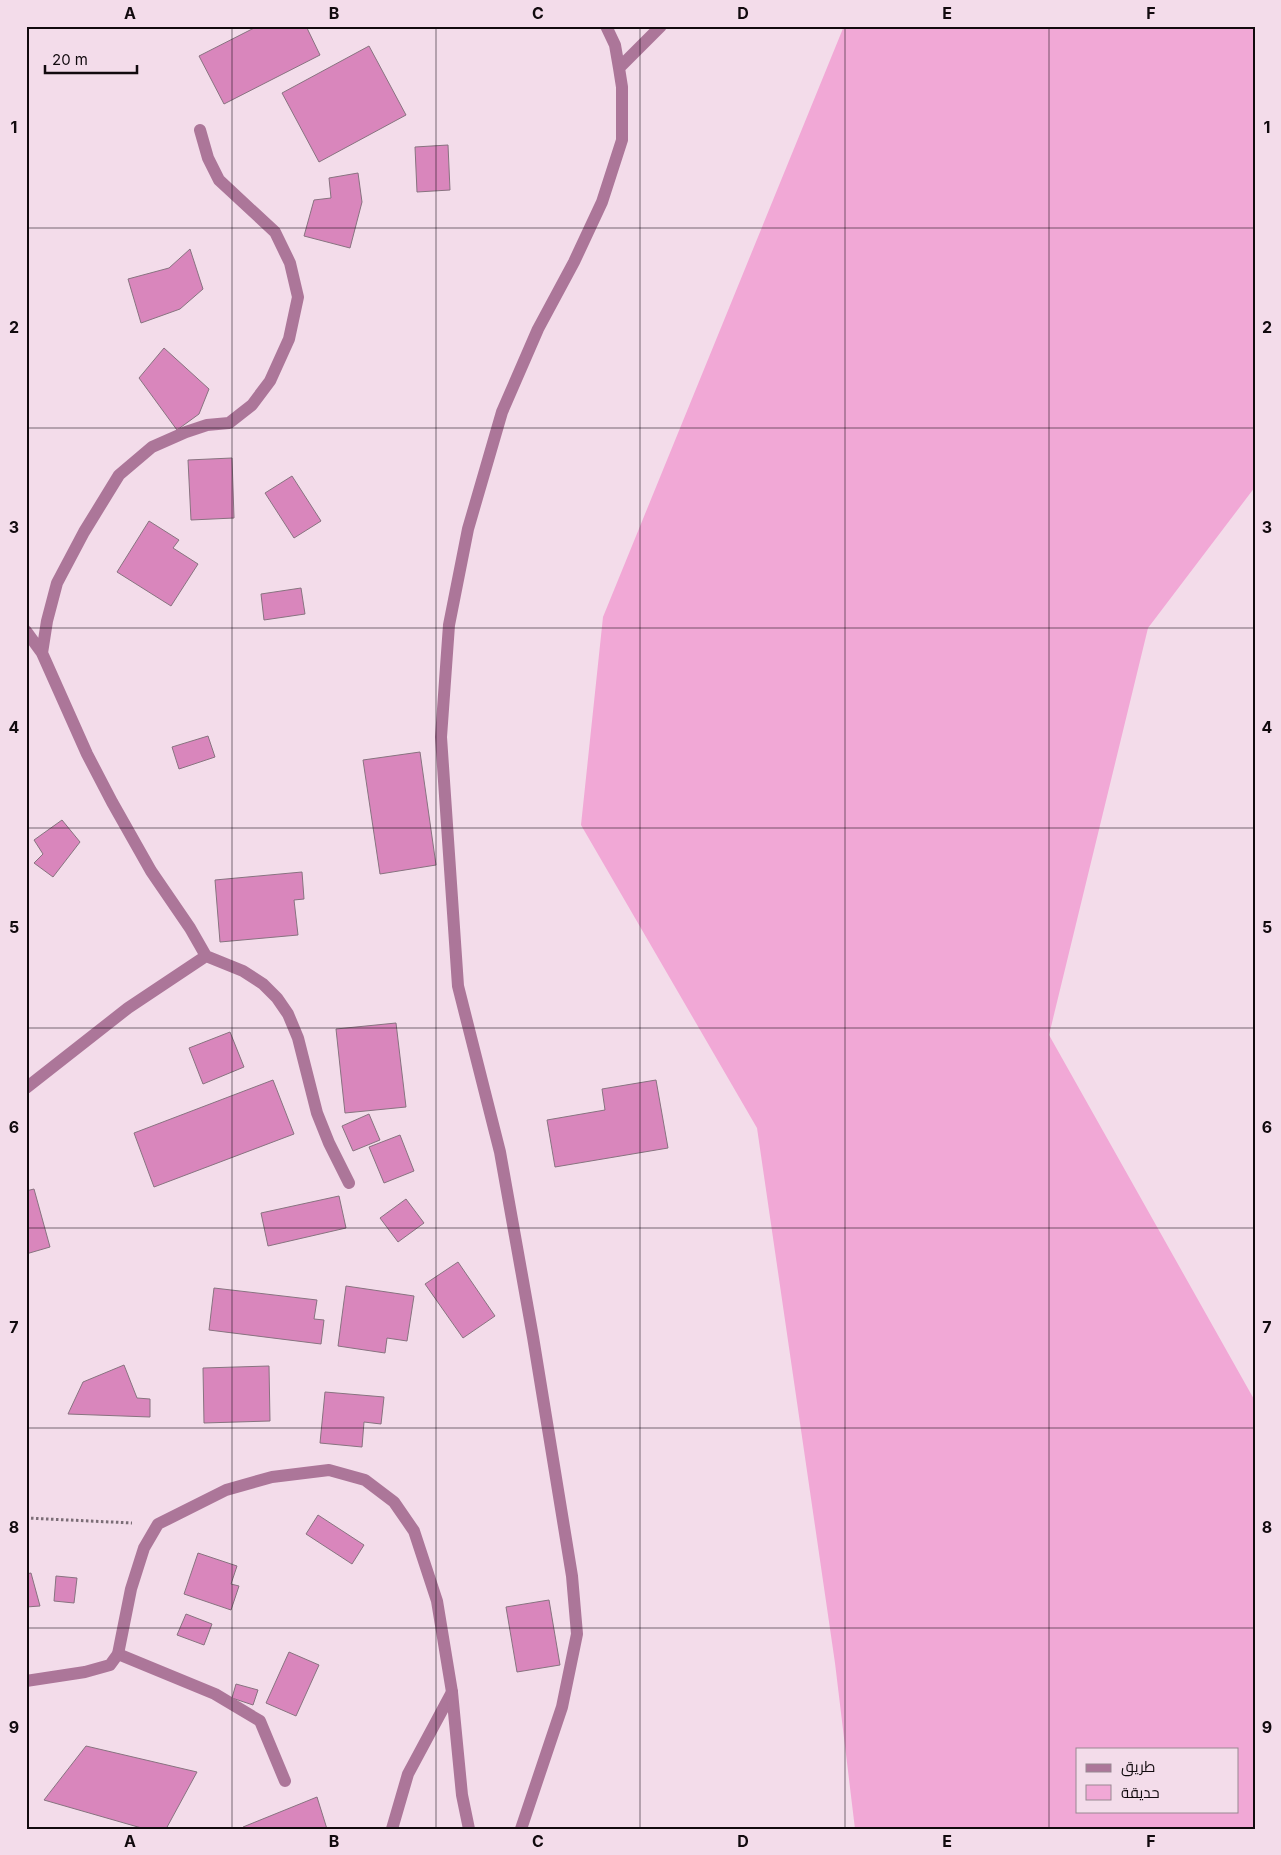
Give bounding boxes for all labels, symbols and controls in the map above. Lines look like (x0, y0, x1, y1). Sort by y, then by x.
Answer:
text: A (124, 3, 136, 23)
text: B (329, 3, 339, 23)
text: C (532, 3, 544, 23)
text: D (737, 3, 749, 23)
text: E (942, 3, 952, 23)
text: F (1146, 3, 1156, 23)
scale bar (45, 42, 138, 74)
text: 20 m (52, 50, 88, 69)
text: 1 (11, 117, 17, 137)
text: 1 (1264, 117, 1270, 137)
text: 2 (9, 317, 19, 337)
text: 2 (1262, 317, 1272, 337)
text: 3 (9, 517, 19, 537)
text: 3 (1262, 517, 1272, 537)
text: 4 (9, 717, 20, 737)
text: 4 (1262, 717, 1273, 737)
text: 5 (9, 917, 19, 937)
text: 5 (1262, 917, 1272, 937)
text: 6 (9, 1117, 19, 1137)
text: 6 (1262, 1117, 1272, 1137)
text: 7 (9, 1317, 19, 1337)
text: 7 (1262, 1317, 1272, 1337)
text: 8 (9, 1517, 19, 1537)
text: 8 (1262, 1517, 1272, 1537)
text: 9 (9, 1717, 19, 1737)
text: 9 (1262, 1717, 1272, 1737)
legend (1076, 1748, 1238, 1812)
text: طريق (1121, 1757, 1155, 1777)
text: حديقة (1121, 1783, 1160, 1802)
text: A (124, 1831, 136, 1851)
text: B (329, 1831, 339, 1851)
text: C (532, 1831, 544, 1851)
text: D (737, 1831, 749, 1851)
text: E (942, 1831, 952, 1851)
text: F (1146, 1831, 1156, 1851)

